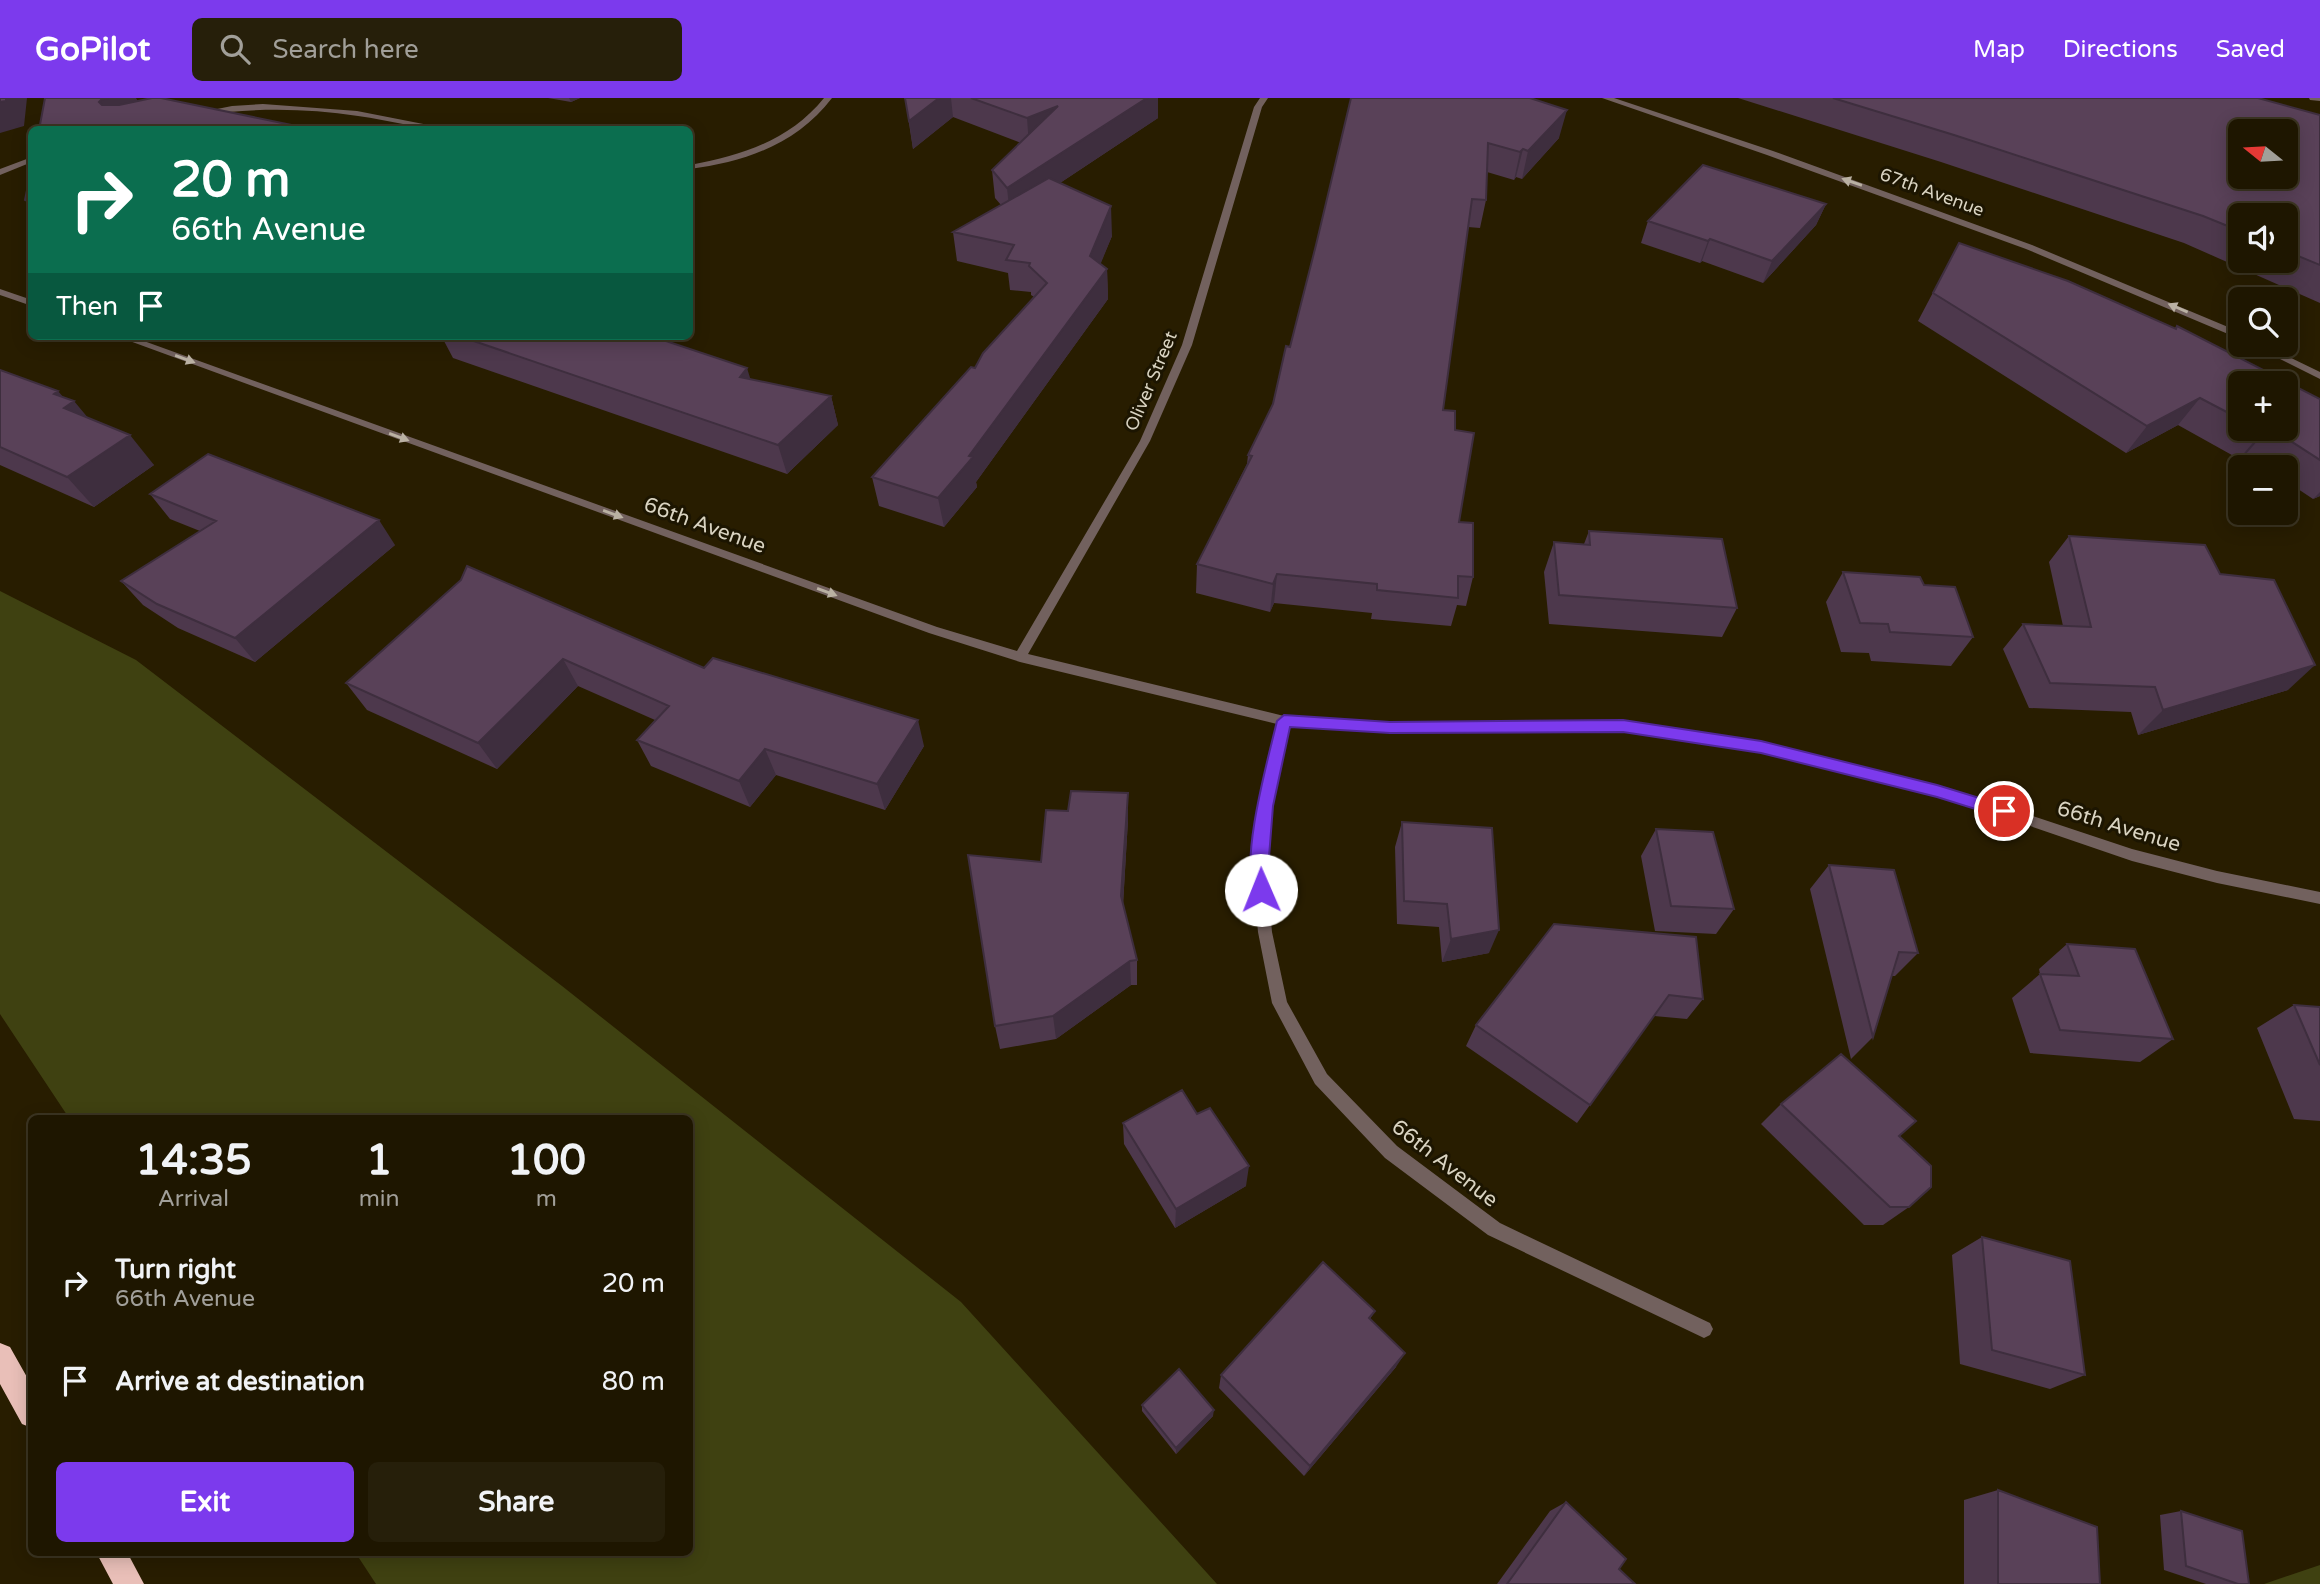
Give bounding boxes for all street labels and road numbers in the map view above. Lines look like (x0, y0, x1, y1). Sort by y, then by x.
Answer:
street label: 67th Avenue (1877, 163, 1987, 221)
street label: Oliver Street (1120, 328, 1182, 434)
street label: 66th Avenue (641, 492, 769, 559)
street label: 66th Avenue (2054, 796, 2184, 857)
street label: 66th Avenue (1387, 1114, 1503, 1213)

